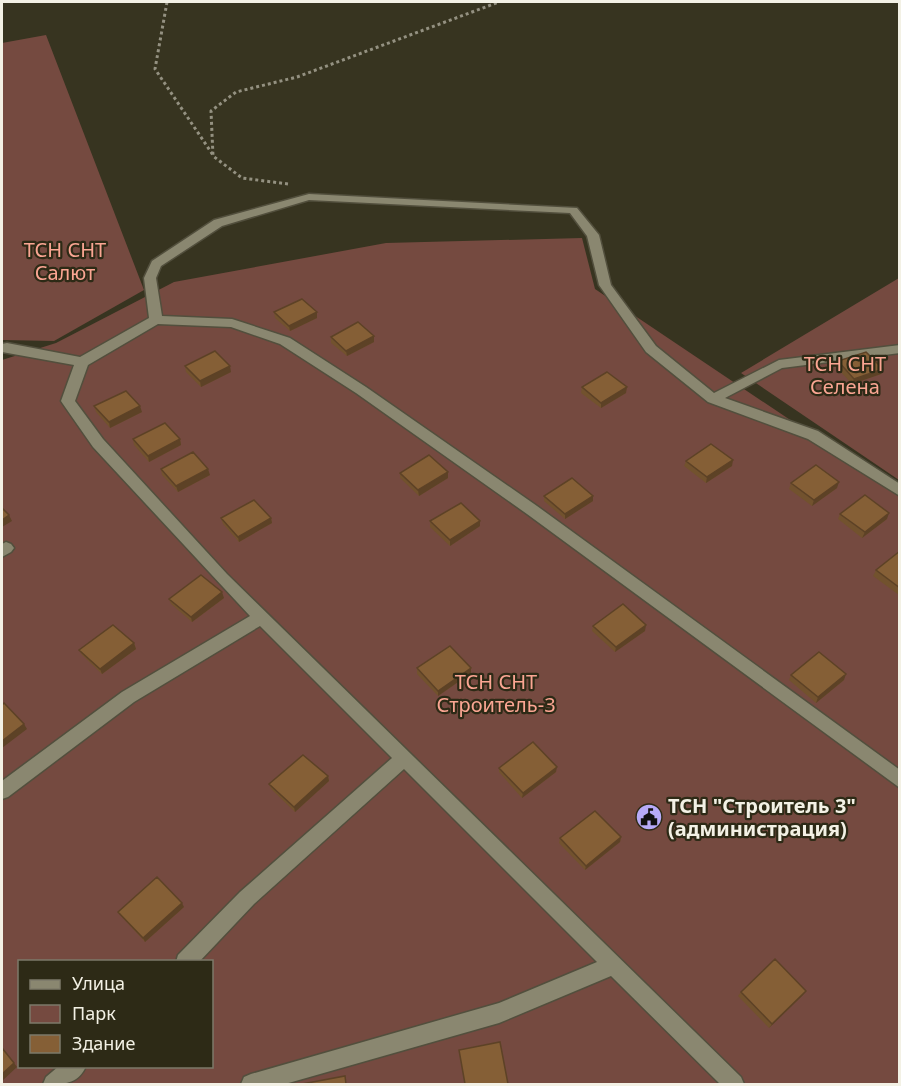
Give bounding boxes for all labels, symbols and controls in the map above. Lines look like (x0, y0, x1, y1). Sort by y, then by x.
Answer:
park label: ТСН СНТ Салют (24, 236, 106, 286)
park label: ТСН СНТ Селена (804, 350, 886, 400)
park label: ТСН СНТ Строитель-3 (436, 668, 556, 718)
place label: ТСН "Строитель 3" (администрация) (668, 792, 856, 842)
public building icon: ТСН "Строитель 3" (администрация) (634, 802, 664, 832)
legend (18, 960, 213, 1068)
text: Улица (72, 971, 125, 995)
text: Парк (72, 1001, 116, 1025)
text: Здание (72, 1031, 136, 1055)

